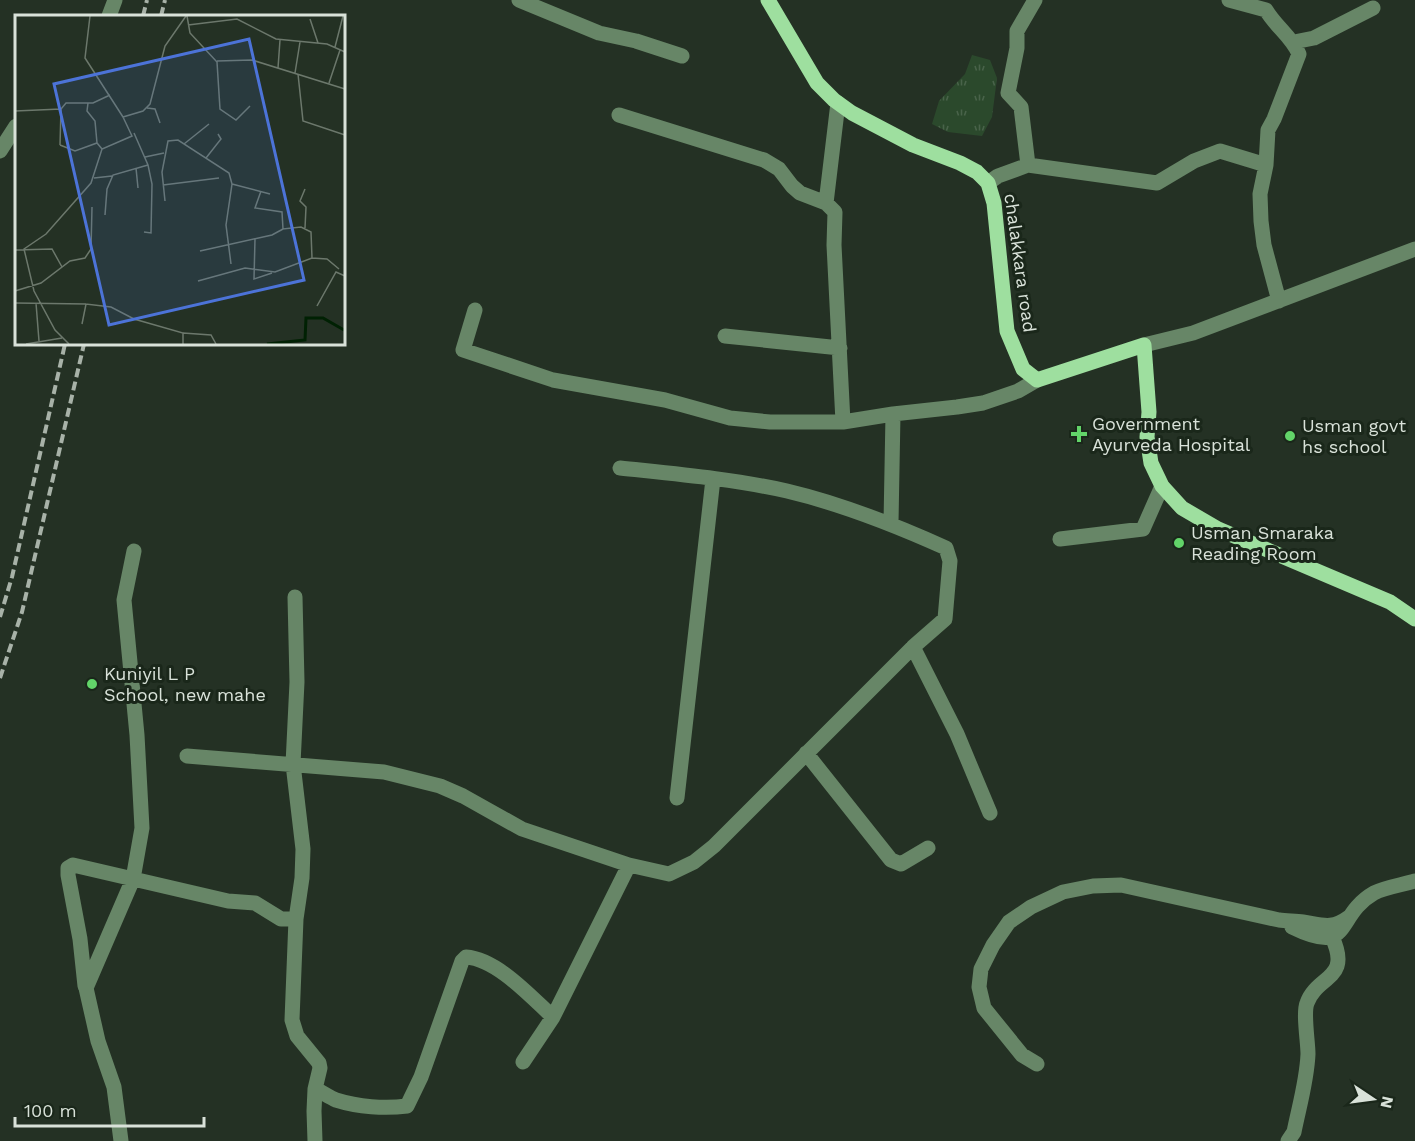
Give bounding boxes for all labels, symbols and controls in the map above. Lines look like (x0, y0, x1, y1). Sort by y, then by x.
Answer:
inset map (15, 15, 345, 345)
street label: chalakkara road (1000, 192, 1041, 334)
place label: Government Ayurveda Hospital (1092, 413, 1251, 455)
place label: Usman govt hs school (1302, 415, 1406, 457)
marker: Government Ayurveda Hospital (1070, 425, 1088, 443)
marker: Usman govt hs school (1283, 429, 1297, 443)
place label: Usman Smaraka Reading Room (1191, 522, 1334, 564)
marker: Usman Smaraka Reading Room (1172, 536, 1186, 550)
place label: Kuniyil L P School, new mahe (104, 663, 266, 705)
marker: Kuniyil L P School, new mahe (85, 677, 99, 691)
north arrow (1343, 1069, 1403, 1129)
scale bar (15, 1090, 204, 1128)
text: N (1377, 1094, 1398, 1110)
text: 100 m (24, 1100, 77, 1121)

